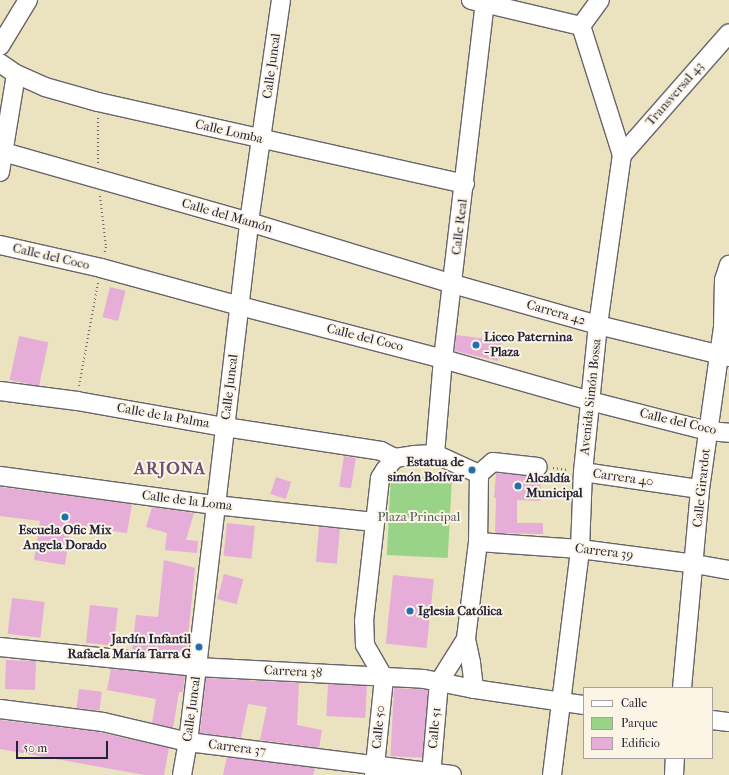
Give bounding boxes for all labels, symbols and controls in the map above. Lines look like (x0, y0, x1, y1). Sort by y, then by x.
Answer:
street label: Calle Juncal (260, 32, 284, 100)
street label: Transversal 43 (643, 59, 707, 129)
street label: Calle Lomba (194, 117, 264, 147)
street label: Calle del Mamón (180, 196, 274, 236)
street label: Calle Real (449, 198, 471, 256)
street label: Calle del Coco (11, 241, 91, 273)
street label: Carrera 42 (525, 297, 587, 329)
street label: Calle del Coco (325, 321, 405, 355)
place label: Liceo Paternina - Plaza (484, 330, 572, 361)
street label: Avenida Simón Bossa (577, 338, 605, 456)
marker: Liceo Paternina - Plaza (471, 340, 481, 350)
street label: Calle Juncal (218, 353, 242, 421)
street label: Calle de la Palma (115, 400, 211, 432)
street label: Calle del Coco (638, 406, 718, 438)
street label: Calle Girardot (690, 448, 714, 528)
place label: Estatua de simón Bolívar (388, 455, 464, 486)
district label: ARJONA (134, 459, 206, 479)
marker: Estatua de simón Bolívar (467, 465, 477, 475)
street label: Carrera 40 (592, 466, 654, 490)
place label: Alcaldía Municipal (526, 471, 583, 502)
marker: Alcaldía Municipal (513, 481, 523, 491)
street label: Calle de la Loma (141, 488, 233, 514)
park label: Plaza Principal (378, 509, 460, 525)
marker: Escuela Ofic Mix Angela Dorado (60, 512, 70, 522)
place label: Escuela Ofic Mix Angela Dorado (18, 523, 112, 554)
street label: Carrera 39 (574, 541, 634, 563)
place label: Iglesia Católica (418, 603, 502, 619)
marker: Iglesia Católica (405, 606, 415, 616)
place label: Jardín Infantil Rafaela María Tarra G (67, 632, 191, 663)
marker: Jardín Infantil Rafaela María Tarra G (194, 642, 204, 652)
street label: Carrera 38 (263, 663, 323, 681)
street label: Calle Juncal (180, 675, 204, 743)
legend (583, 687, 713, 759)
text: Calle (621, 696, 647, 710)
street label: Calle 50 (369, 704, 389, 750)
street label: Calle 51 (425, 707, 445, 749)
text: Parque (621, 716, 658, 730)
scale bar (18, 733, 110, 759)
text: Edificio (621, 736, 660, 750)
street label: Carrera 37 (207, 737, 267, 759)
text: 50 m (23, 741, 47, 755)

